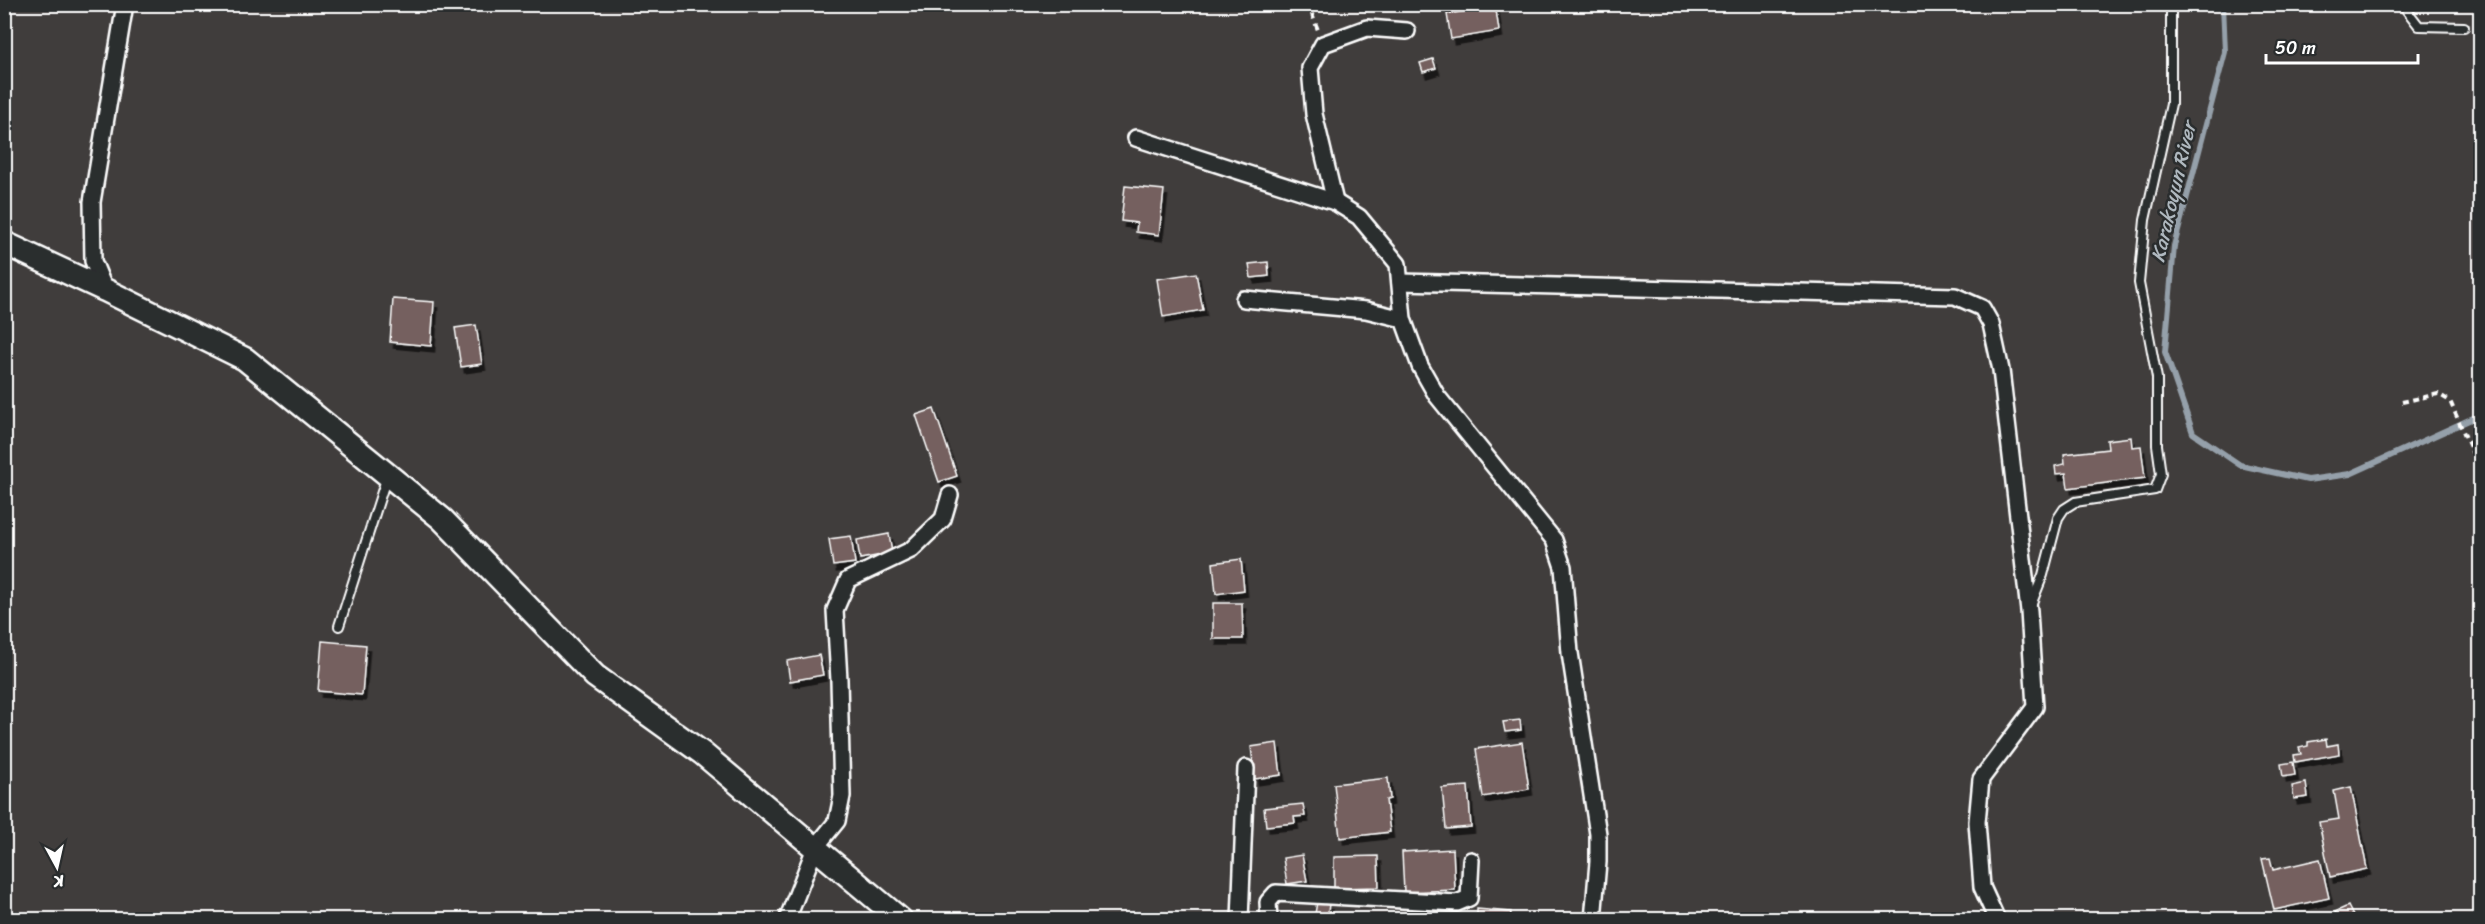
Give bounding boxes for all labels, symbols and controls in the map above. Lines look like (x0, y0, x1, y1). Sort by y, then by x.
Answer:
scale bar (2266, 27, 2418, 65)
text: 50 m (2275, 32, 2316, 64)
water label: Karakoyun River (2140, 115, 2207, 266)
north arrow (27, 837, 87, 897)
text: K (51, 866, 67, 897)

